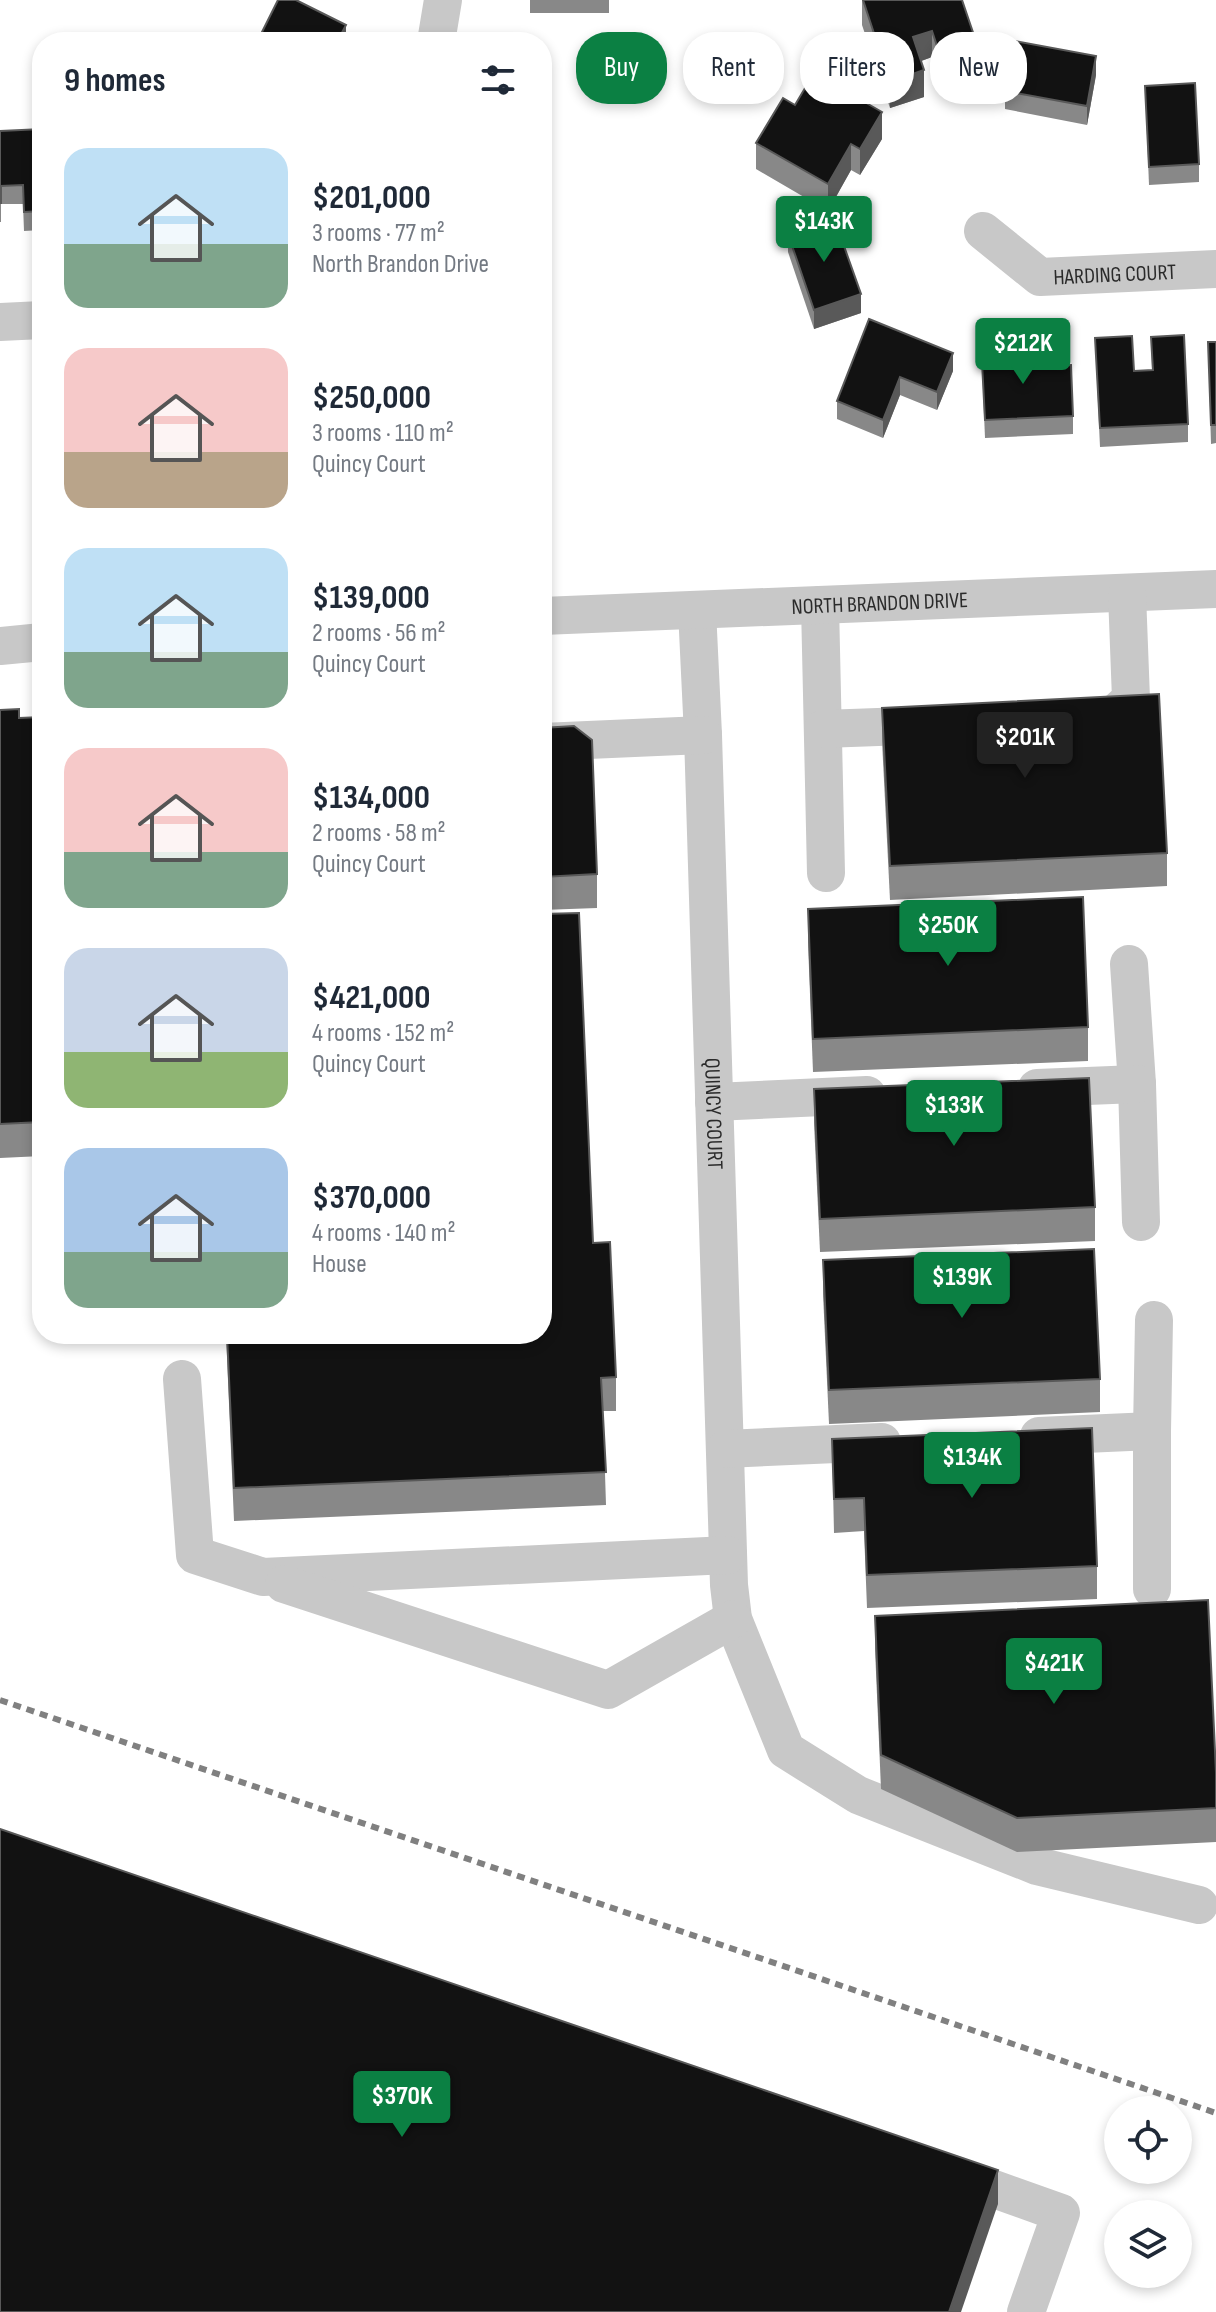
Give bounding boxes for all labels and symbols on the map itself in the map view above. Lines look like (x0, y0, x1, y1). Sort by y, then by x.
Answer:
pin: $143K (768, 196, 880, 264)
street label: HARDING COURT (1053, 259, 1177, 291)
pin: $212K (967, 318, 1079, 386)
street label: NORTH BRANDON DRIVE (791, 587, 969, 621)
pin: $201K (969, 712, 1081, 780)
pin: $250K (892, 900, 1004, 968)
street label: QUINCY COURT (698, 1058, 728, 1170)
pin: $133K (898, 1080, 1010, 1148)
pin: $139K (906, 1252, 1018, 1320)
pin: $134K (916, 1432, 1028, 1500)
pin: $421K (998, 1638, 1110, 1706)
pin: $370K (346, 2071, 458, 2139)

